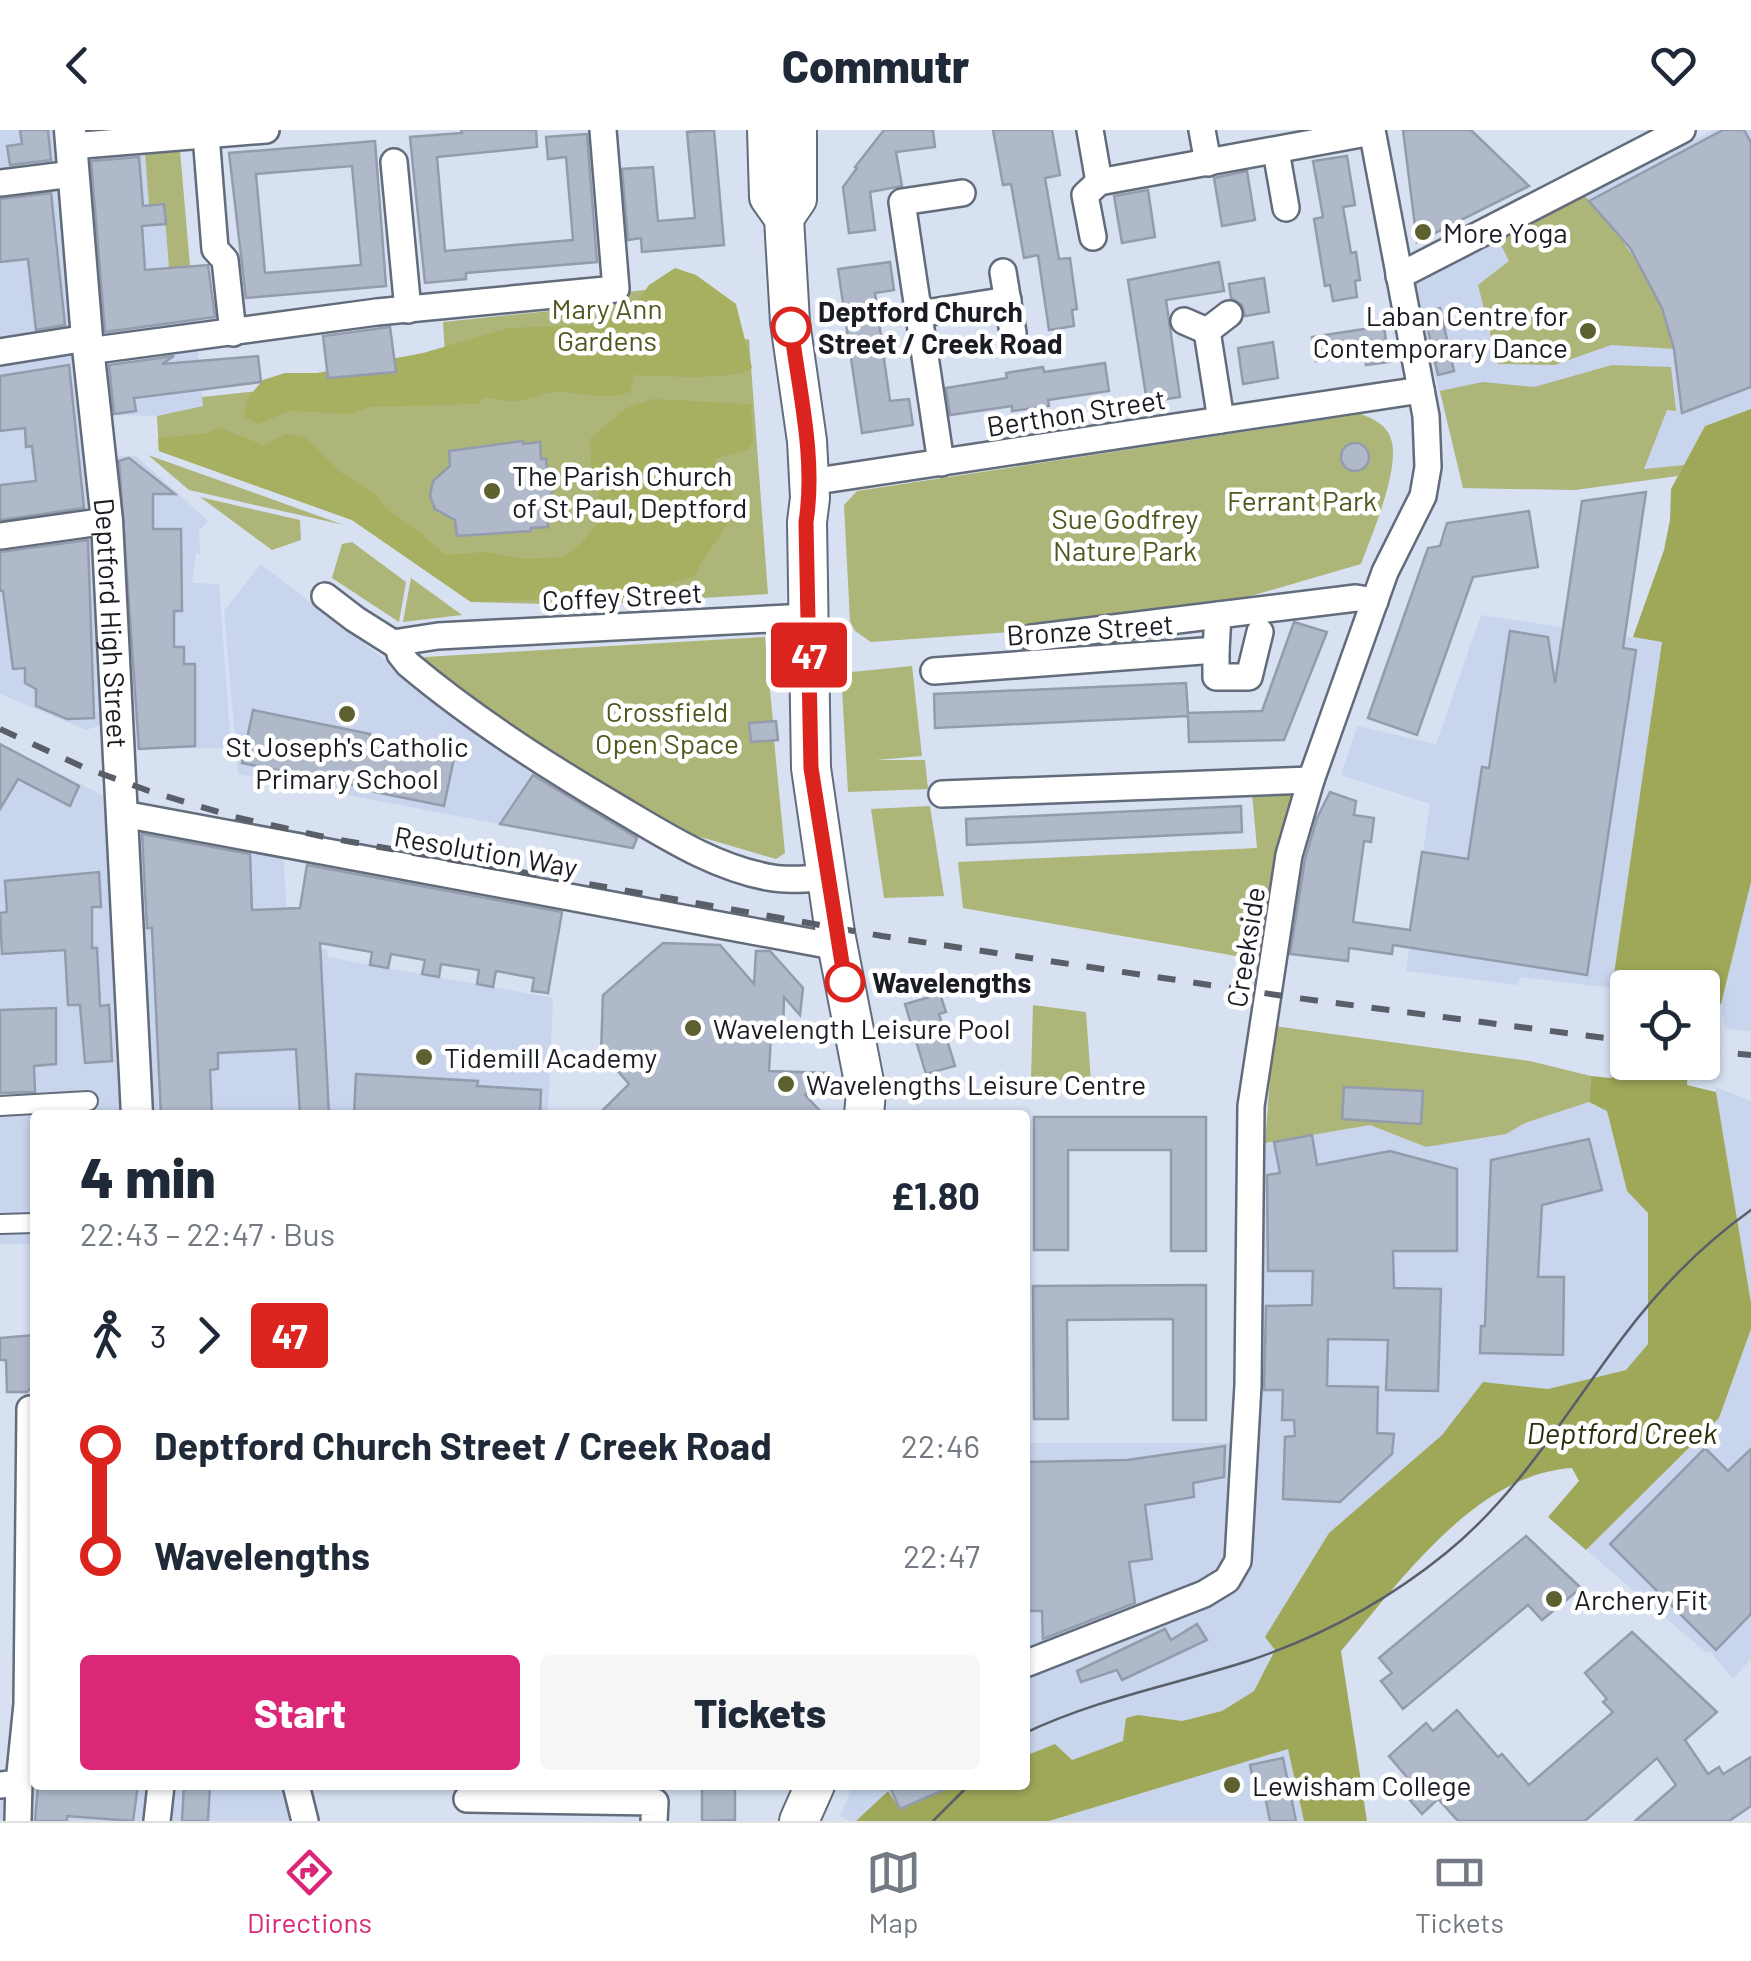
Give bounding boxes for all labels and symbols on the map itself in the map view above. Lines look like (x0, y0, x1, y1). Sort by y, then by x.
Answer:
place label: More Yoga (1443, 215, 1568, 249)
marker: More Yoga (1412, 221, 1434, 243)
park label: Mary Ann Gardens (552, 291, 663, 357)
place label: Deptford Church Street / Creek Road (818, 294, 1063, 360)
place label: Laban Centre for Contemporary Dance (1313, 298, 1568, 364)
marker: Deptford Church Street / Creek Road (772, 308, 810, 346)
marker: Laban Centre for Contemporary Dance (1577, 320, 1599, 342)
street label: Berthon Street (984, 381, 1168, 443)
place label: The Parish Church of St Paul, Deptford (512, 458, 747, 524)
marker: The Parish Church of St Paul, Deptford (481, 480, 503, 502)
park label: Ferrant Park (1227, 483, 1377, 517)
street label: Deptford High Street (88, 496, 135, 749)
park label: Sue Godfrey Nature Park (1051, 501, 1199, 567)
street label: Coffey Street (541, 575, 703, 617)
street label: Bronze Street (1005, 606, 1175, 652)
line badge: 47 (764, 622, 854, 688)
park label: Crossfield Open Space (595, 694, 739, 760)
marker: St Joseph's Catholic Primary School (336, 703, 358, 725)
place label: St Joseph's Catholic Primary School (225, 729, 469, 795)
street label: Resolution Way (392, 818, 580, 884)
street label: Creekside (1219, 884, 1271, 1010)
marker: Wavelengths (826, 963, 864, 1001)
place label: Wavelengths (872, 965, 1031, 999)
place label: Wavelength Leisure Pool (713, 1011, 1011, 1045)
marker: Wavelength Leisure Pool (682, 1017, 704, 1039)
place label: Tidemill Academy (444, 1040, 657, 1074)
marker: Tidemill Academy (413, 1046, 435, 1068)
place label: Wavelengths Leisure Centre (806, 1067, 1146, 1101)
marker: Wavelengths Leisure Centre (775, 1073, 797, 1095)
water label: Deptford Creek (1527, 1414, 1718, 1450)
place label: Archery Fit (1574, 1582, 1708, 1616)
marker: Archery Fit (1543, 1588, 1565, 1610)
place label: Lewisham College (1252, 1768, 1471, 1802)
marker: Lewisham College (1221, 1774, 1243, 1796)

